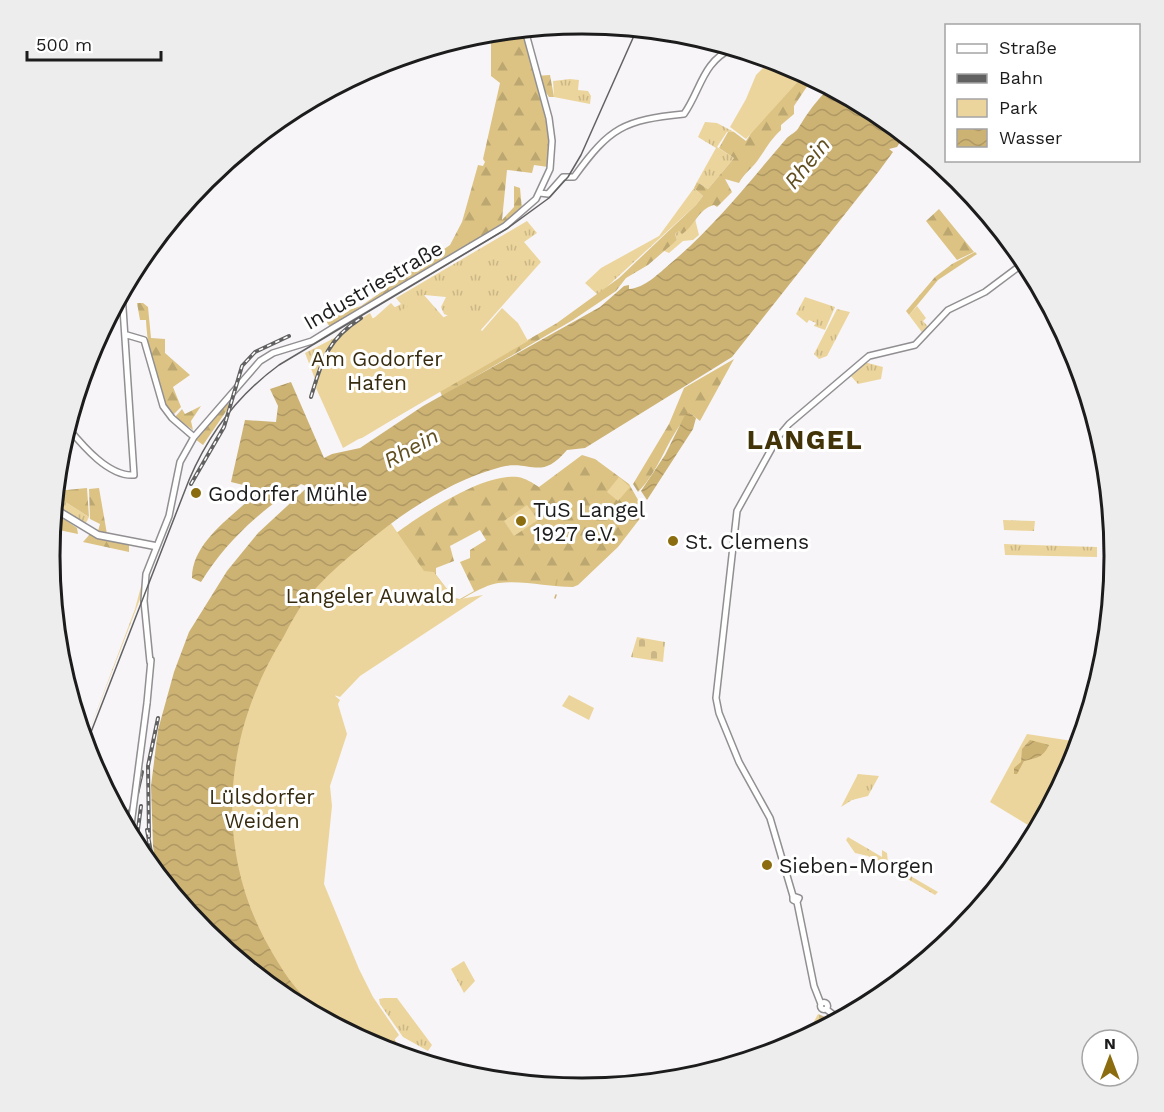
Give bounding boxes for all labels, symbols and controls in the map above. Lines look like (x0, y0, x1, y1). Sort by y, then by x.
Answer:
scale bar (27, 24, 160, 62)
legend (945, 24, 1140, 162)
text: 500 m (36, 34, 92, 55)
text: Straße (999, 37, 1057, 58)
text: Bahn (999, 67, 1043, 88)
text: Park (999, 97, 1038, 118)
text: Wasser (999, 127, 1062, 148)
water label: Rhein (779, 132, 835, 194)
street label: Industriestraße (299, 235, 447, 335)
park label: Am Godorfer Hafen (311, 346, 443, 395)
water label: Rhein (379, 423, 443, 473)
district label: LANGEL (747, 424, 863, 456)
place label: Godorfer Mühle (208, 481, 368, 506)
marker: Godorfer Mühle (189, 486, 203, 500)
place label: TuS Langel 1927 e.V. (533, 497, 646, 546)
marker: TuS Langel 1927 e.V. (514, 514, 528, 528)
place label: St. Clemens (685, 529, 809, 554)
marker: St. Clemens (666, 534, 680, 548)
park label: Langeler Auwald (285, 583, 455, 608)
park label: Lülsdorfer Weiden (209, 784, 315, 833)
place label: Sieben-Morgen (779, 853, 934, 878)
marker: Sieben-Morgen (760, 858, 774, 872)
north arrow (1080, 1028, 1140, 1088)
text: N (1104, 1034, 1116, 1053)

